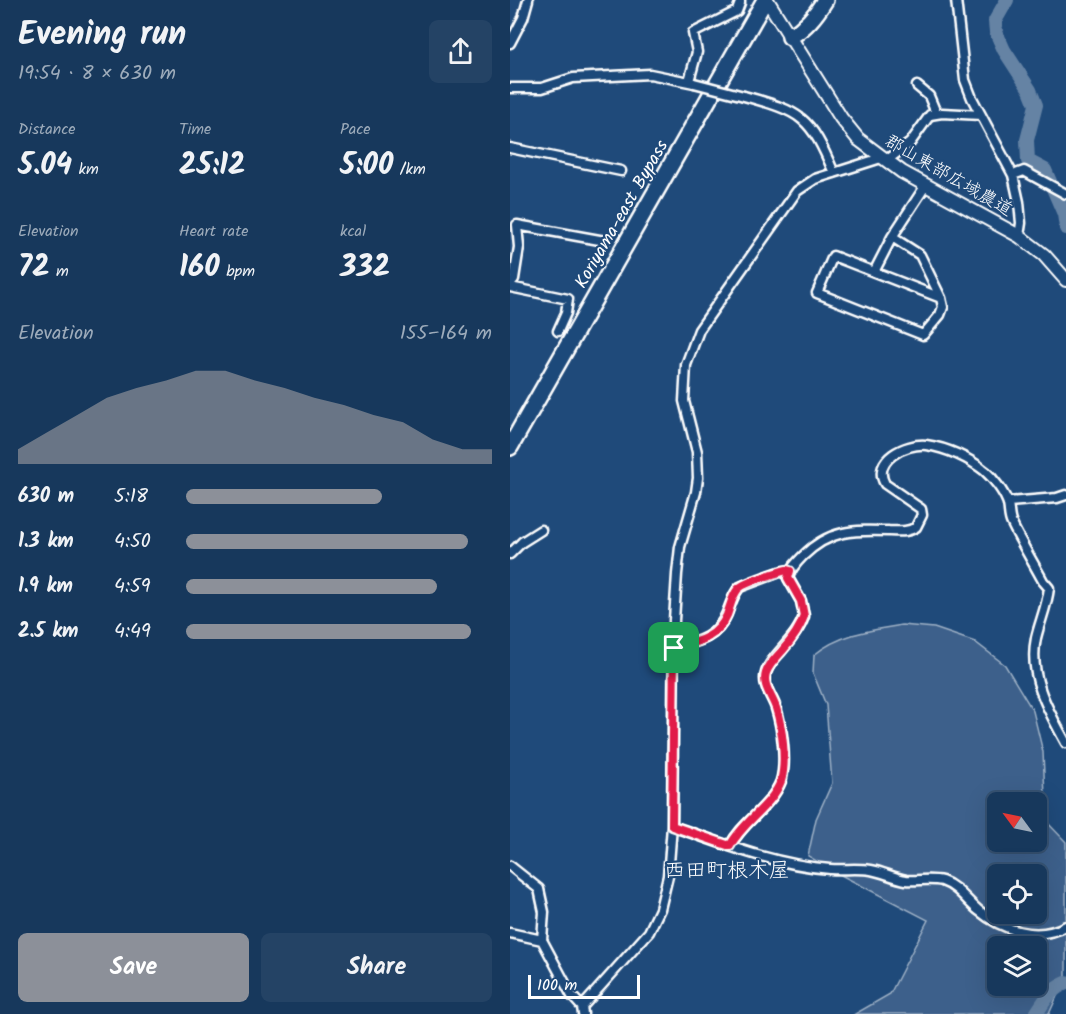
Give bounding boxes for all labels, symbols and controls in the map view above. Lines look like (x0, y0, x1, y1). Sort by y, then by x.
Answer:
text: Evening run (18, 9, 186, 62)
button: share (429, 20, 492, 83)
text: 19:54 · 8 × 630 m (18, 58, 176, 90)
text: Distance (18, 117, 76, 142)
text: Time (179, 117, 211, 142)
text: Pace (340, 117, 371, 142)
street label: 郡山東部広域農道 (879, 128, 1018, 225)
street label: Koriyama-east Bypass (568, 135, 677, 295)
text: 5.04 (18, 142, 72, 190)
text: 25:12 (179, 142, 246, 190)
text: 5:00 (340, 142, 393, 190)
text: km (72, 157, 99, 182)
text: /km (393, 157, 426, 182)
text: Elevation (18, 219, 79, 244)
text: Heart rate (179, 219, 249, 244)
text: kcal (340, 219, 366, 244)
text: 72 (18, 244, 50, 292)
text: 160 (179, 244, 220, 292)
text: 332 (340, 244, 390, 292)
text: m (50, 259, 69, 284)
text: bpm (220, 259, 255, 284)
text: Elevation (18, 318, 94, 350)
text: 155–164 m (400, 318, 492, 350)
text: 630 m (18, 481, 74, 513)
text: 5:18 (114, 481, 148, 513)
text: 1.3 km (18, 526, 74, 558)
text: 4:50 (114, 526, 151, 558)
text: 1.9 km (18, 571, 73, 603)
text: 4:59 (114, 571, 150, 603)
text: 2.5 km (18, 616, 78, 648)
text: 4:49 (114, 616, 151, 648)
pin (648, 622, 699, 673)
icon: arrive (657, 631, 690, 664)
north arrow (987, 792, 1047, 852)
map controls (987, 792, 1047, 996)
district label: 西田町根木屋 (664, 855, 790, 888)
button: locate (987, 864, 1047, 924)
button: Save (18, 933, 249, 1002)
button: Share (261, 933, 492, 1002)
button: layers (987, 936, 1047, 996)
scale bar (528, 972, 640, 1000)
text: 100 m (537, 973, 577, 998)

